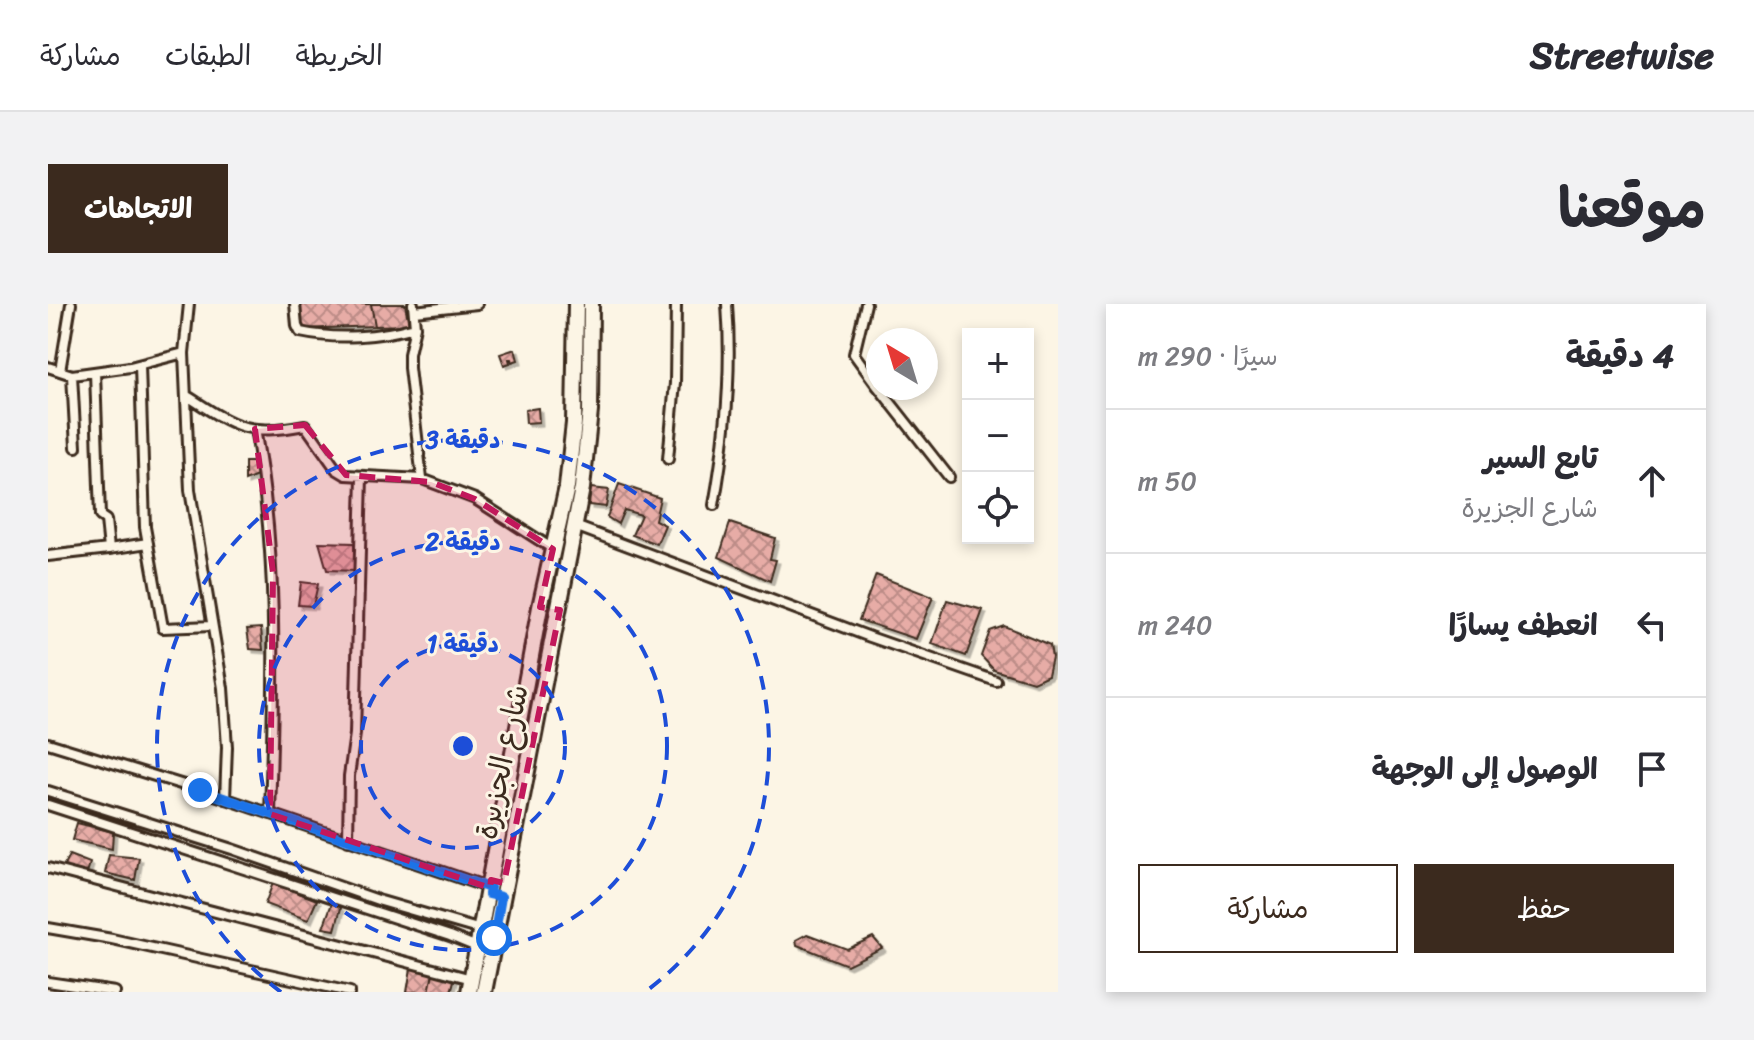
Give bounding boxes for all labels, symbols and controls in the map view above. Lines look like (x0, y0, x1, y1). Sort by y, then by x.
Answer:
text: Streetwise (1530, 22, 1714, 89)
text: مشاركة (40, 31, 121, 80)
text: الطبقات (165, 31, 251, 80)
text: الخريطة (295, 31, 383, 80)
text: موقعنا (1558, 159, 1706, 258)
button: الاتجاهات (48, 164, 228, 253)
text: 4 دقيقة (1565, 326, 1674, 386)
north arrow (866, 328, 938, 400)
map controls (962, 328, 1034, 544)
button: + (962, 328, 1034, 400)
text: سيرًا · 290 m (1138, 333, 1278, 379)
button: − (962, 400, 1034, 472)
text: 3 دقيقة (425, 419, 500, 461)
text: تابع السير (1483, 431, 1598, 485)
text: 50 m (1138, 458, 1197, 504)
icon: ahead (1630, 459, 1674, 503)
button: locate (962, 472, 1034, 544)
text: شارع الجزيرة (1462, 485, 1598, 531)
text: 2 دقيقة (424, 521, 501, 563)
text: انعطف يسارًا (1448, 598, 1598, 652)
text: 240 m (1138, 602, 1212, 648)
icon: left (1630, 603, 1674, 647)
text: 1 دقيقة (427, 623, 499, 665)
street label: شارع الجزيرة (459, 679, 545, 845)
centre of rings (449, 732, 477, 760)
text: الوصول إلى الوجهة (1371, 742, 1598, 796)
icon: arrive (1630, 747, 1674, 791)
route end (182, 772, 218, 808)
button: مشاركة (1138, 864, 1398, 953)
button: حفظ (1414, 864, 1674, 953)
route start (476, 920, 512, 956)

